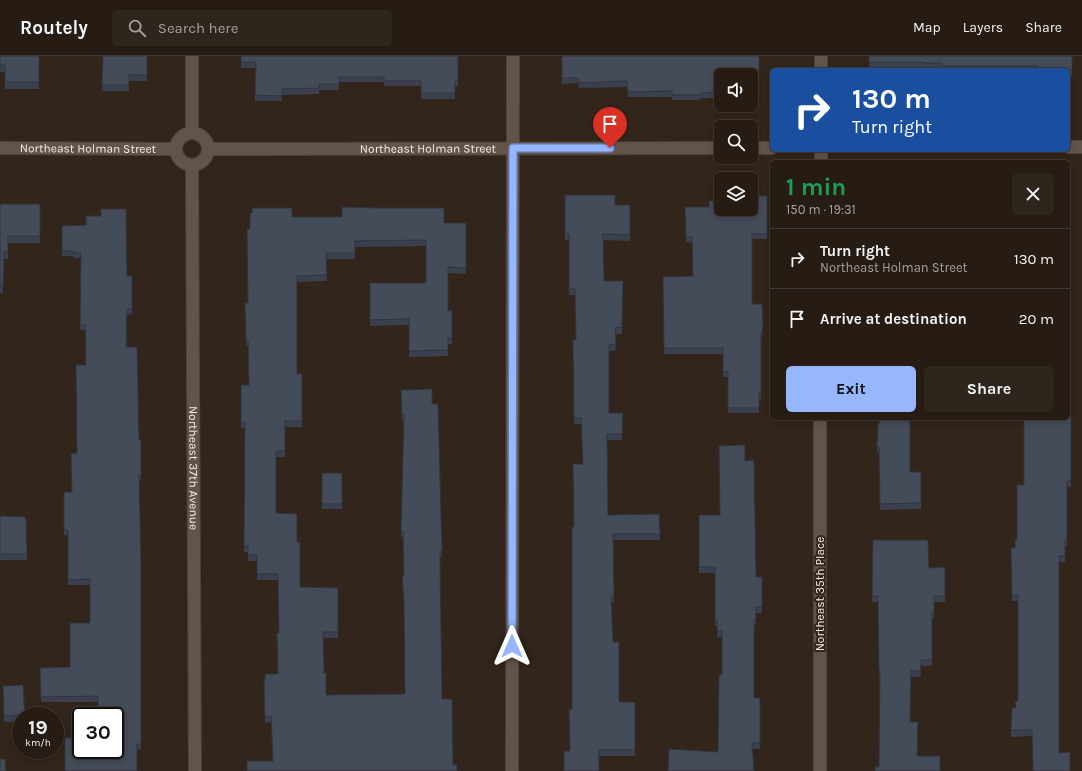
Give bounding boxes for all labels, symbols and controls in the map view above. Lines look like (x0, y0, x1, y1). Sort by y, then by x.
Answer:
search box (112, 10, 392, 46)
text: Routely (20, 17, 88, 39)
icon: search (126, 17, 148, 39)
text: Search here (158, 19, 239, 37)
text: Map (913, 19, 941, 36)
text: Layers (963, 19, 1003, 36)
text: Share (1025, 19, 1062, 36)
map controls (714, 68, 758, 216)
button: sound (714, 68, 758, 112)
text: 130 m (852, 82, 931, 115)
icon: right (786, 84, 838, 136)
pin (593, 107, 627, 148)
icon: arrive (599, 113, 621, 135)
text: Turn right (852, 116, 932, 138)
button: search (714, 120, 758, 164)
street label: Northeast Holman Street (20, 141, 157, 156)
street label: Northeast Holman Street (360, 141, 497, 156)
button: layers (714, 172, 758, 216)
text: 1 min (786, 173, 846, 201)
button: close (1012, 173, 1054, 215)
text: 150 m · 19:31 (786, 202, 856, 217)
text: Turn right (820, 242, 890, 260)
icon: right (786, 248, 808, 270)
text: 130 m (1014, 250, 1054, 268)
text: Northeast Holman Street (820, 260, 967, 275)
icon: arrive (786, 308, 808, 330)
text: Arrive at destination (820, 310, 967, 328)
text: 20 m (1019, 310, 1054, 328)
button: Exit (786, 366, 916, 412)
button: Share (924, 366, 1054, 412)
street label: Northeast 37th Avenue (186, 406, 201, 530)
street label: Northeast 35th Place (813, 537, 827, 651)
position arrow (491, 625, 533, 667)
speed limit sign: 30 (72, 707, 124, 759)
text: 19 (28, 716, 48, 739)
text: km/h (25, 737, 51, 749)

